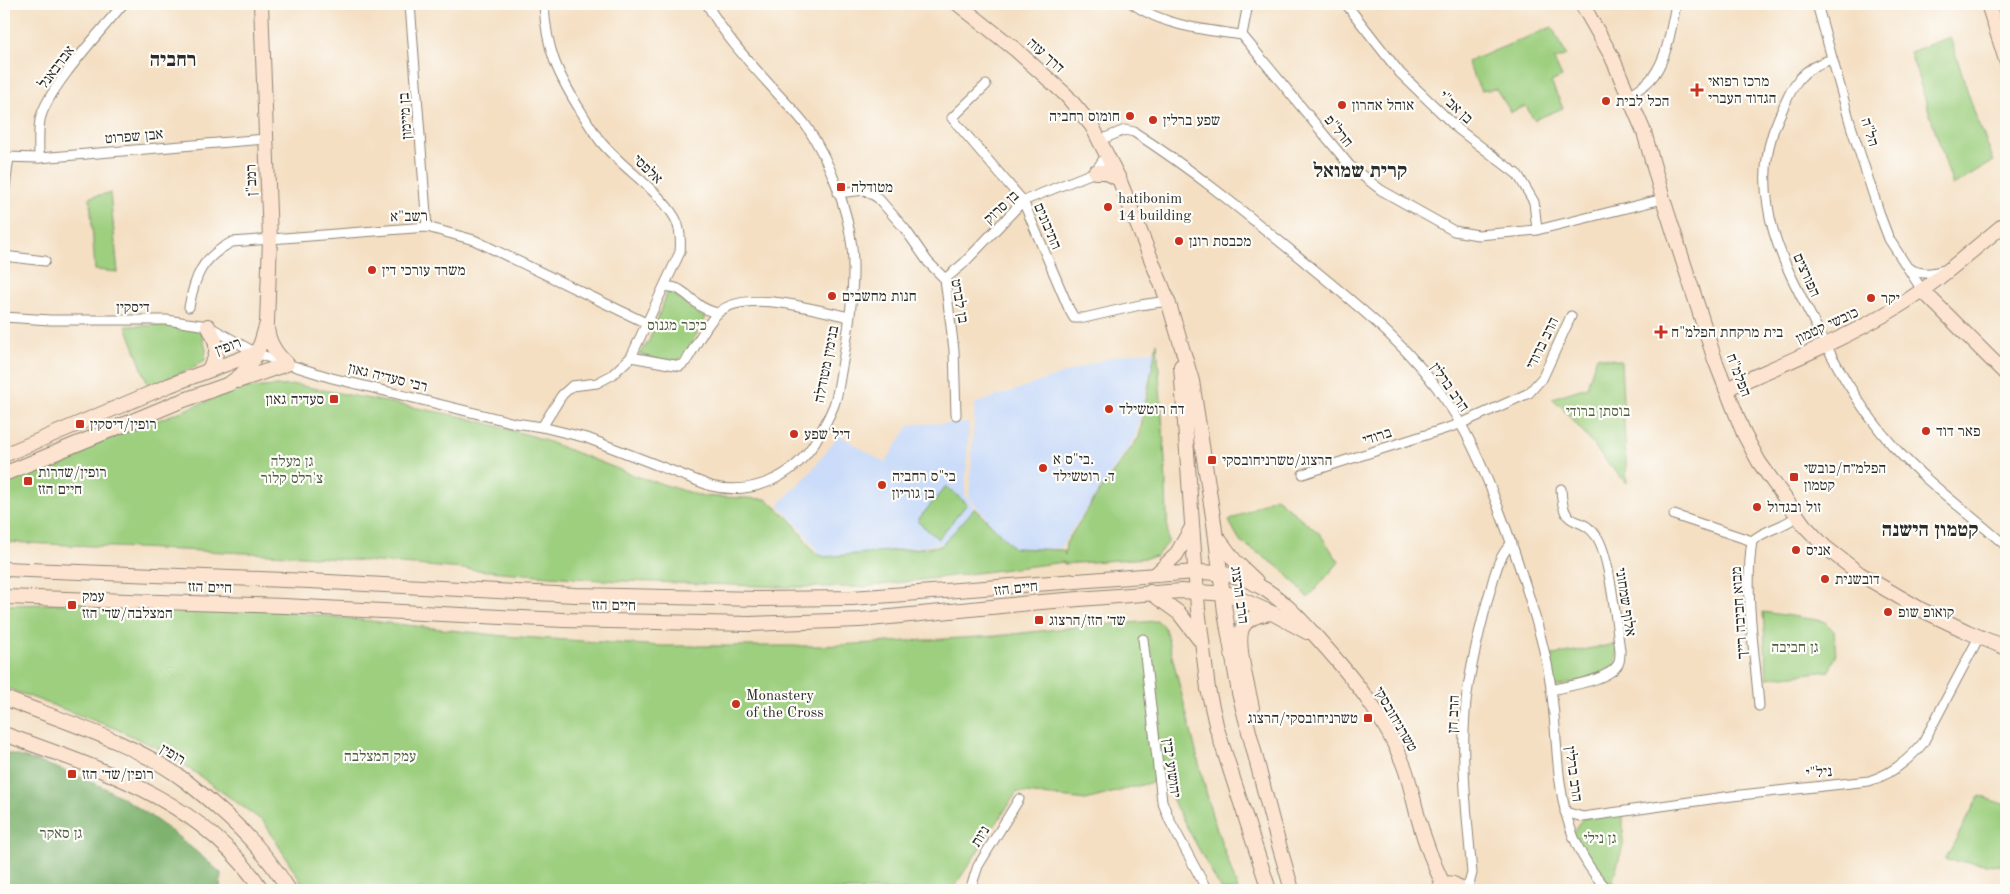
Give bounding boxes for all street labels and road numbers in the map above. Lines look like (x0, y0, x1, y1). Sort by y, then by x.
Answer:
street label: דרך עזה (1024, 36, 1067, 77)
street label: אברבאנל (35, 43, 78, 92)
street label: בן אב"י (1435, 89, 1475, 127)
street label: בן מיימון (397, 92, 416, 140)
street label: חרל"פ (1321, 113, 1356, 151)
street label: הל"ה (1857, 116, 1881, 149)
street label: אבן שפרוט (104, 127, 164, 148)
street label: אלפסי (629, 152, 665, 187)
street label: רמב"ן (244, 164, 261, 196)
street label: בן סרוק (982, 189, 1022, 228)
street label: התיבונים (1030, 201, 1063, 252)
street label: רשב"א (390, 210, 428, 225)
street label: הפורצים (1789, 251, 1822, 300)
street label: בן לברט (947, 278, 971, 324)
street label: דיסקין (116, 301, 150, 316)
street label: כובשי קטמון (1794, 305, 1861, 347)
street label: הרב ברודי (1524, 315, 1562, 372)
street label: בנימין מטודלה (812, 324, 842, 404)
street label: רופין (214, 336, 243, 359)
street label: הפלמ"ח (1723, 352, 1754, 399)
street label: הרב ברלין (1427, 360, 1472, 415)
street label: רבי סעדיה גאון (347, 361, 429, 396)
street label: ברודי (1361, 426, 1394, 449)
street label: הרב הרצוג (1227, 565, 1250, 625)
street label: מבוא חביבה רייך (1730, 566, 1751, 660)
street label: אלוף שמחוני (1612, 567, 1638, 638)
street label: חיים הזז (188, 580, 232, 597)
street label: חיים הזז (993, 580, 1039, 599)
street label: חיים הזז (592, 599, 636, 614)
street label: טשרניחובסקי (1370, 685, 1419, 755)
street label: הרב חן (1446, 695, 1463, 734)
street label: יהושוע יבין (1159, 738, 1182, 799)
street label: רופין (157, 742, 187, 769)
street label: הרב ברלין (1561, 745, 1585, 803)
street label: ניל"י (1805, 764, 1833, 782)
street label: ניות (969, 824, 993, 850)

